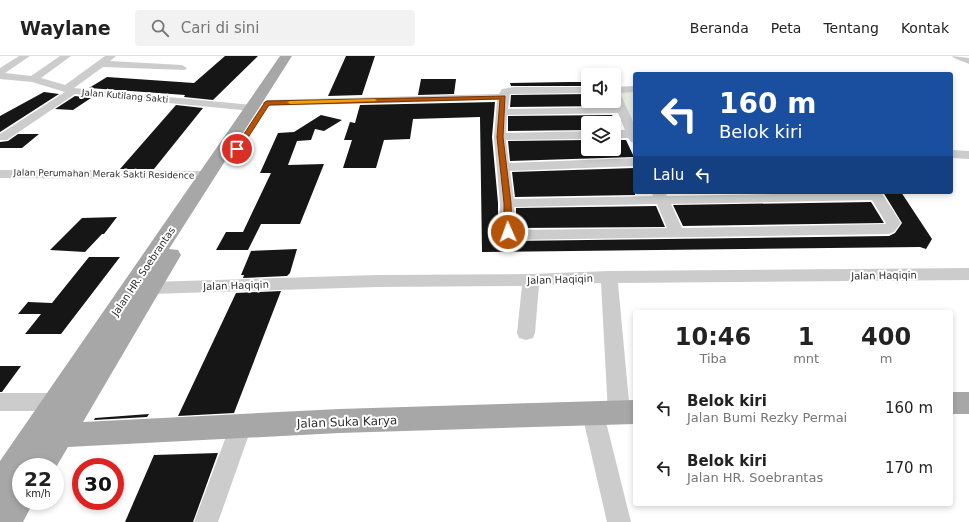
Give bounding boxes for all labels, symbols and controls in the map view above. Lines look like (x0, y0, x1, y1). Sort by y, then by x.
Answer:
search box (135, 10, 415, 46)
text: Waylane (20, 17, 111, 39)
icon: search (149, 17, 171, 39)
text: Cari di sini (181, 19, 260, 37)
text: Beranda (690, 20, 749, 36)
text: Peta (771, 20, 801, 36)
text: Tentang (823, 20, 879, 36)
text: Kontak (901, 20, 949, 36)
map controls (581, 68, 621, 156)
button: sound (581, 68, 621, 108)
street label: Jalan Kutilang Sakti (80, 87, 169, 105)
text: 160 m (719, 87, 816, 120)
icon: left (653, 88, 705, 140)
button: layers (581, 116, 621, 156)
text: Belok kiri (719, 121, 802, 142)
pin (220, 132, 254, 166)
icon: arrive (226, 138, 248, 160)
icon: left (692, 164, 714, 186)
text: Lalu (653, 166, 684, 184)
street label: Jalan Perumahan Merak Sakti Residence (13, 167, 195, 181)
position arrow (487, 211, 529, 253)
street label: Jalan HR. Soebrantas (109, 225, 177, 319)
street label: Jalan Haqiqin (850, 269, 917, 282)
street label: Jalan Haqiqin (526, 273, 593, 286)
street label: Jalan Haqiqin (202, 279, 269, 292)
text: 10:46 (675, 323, 751, 351)
text: 1 (798, 323, 814, 351)
text: 400 (861, 323, 911, 351)
text: Tiba (699, 351, 727, 366)
text: mnt (793, 351, 819, 366)
text: m (880, 351, 892, 366)
text: Belok kiri (687, 392, 767, 410)
icon: left (653, 397, 675, 419)
text: 160 m (885, 399, 933, 417)
text: Jalan Bumi Rezky Permai (687, 410, 847, 425)
street label: Jalan Suka Karya (296, 413, 397, 431)
text: Belok kiri (687, 452, 767, 470)
icon: left (653, 457, 675, 479)
speed limit sign: 30 (72, 458, 124, 510)
text: 170 m (885, 459, 933, 477)
text: 22 (24, 467, 52, 491)
text: Jalan HR. Soebrantas (687, 470, 823, 485)
text: km/h (25, 488, 51, 499)

